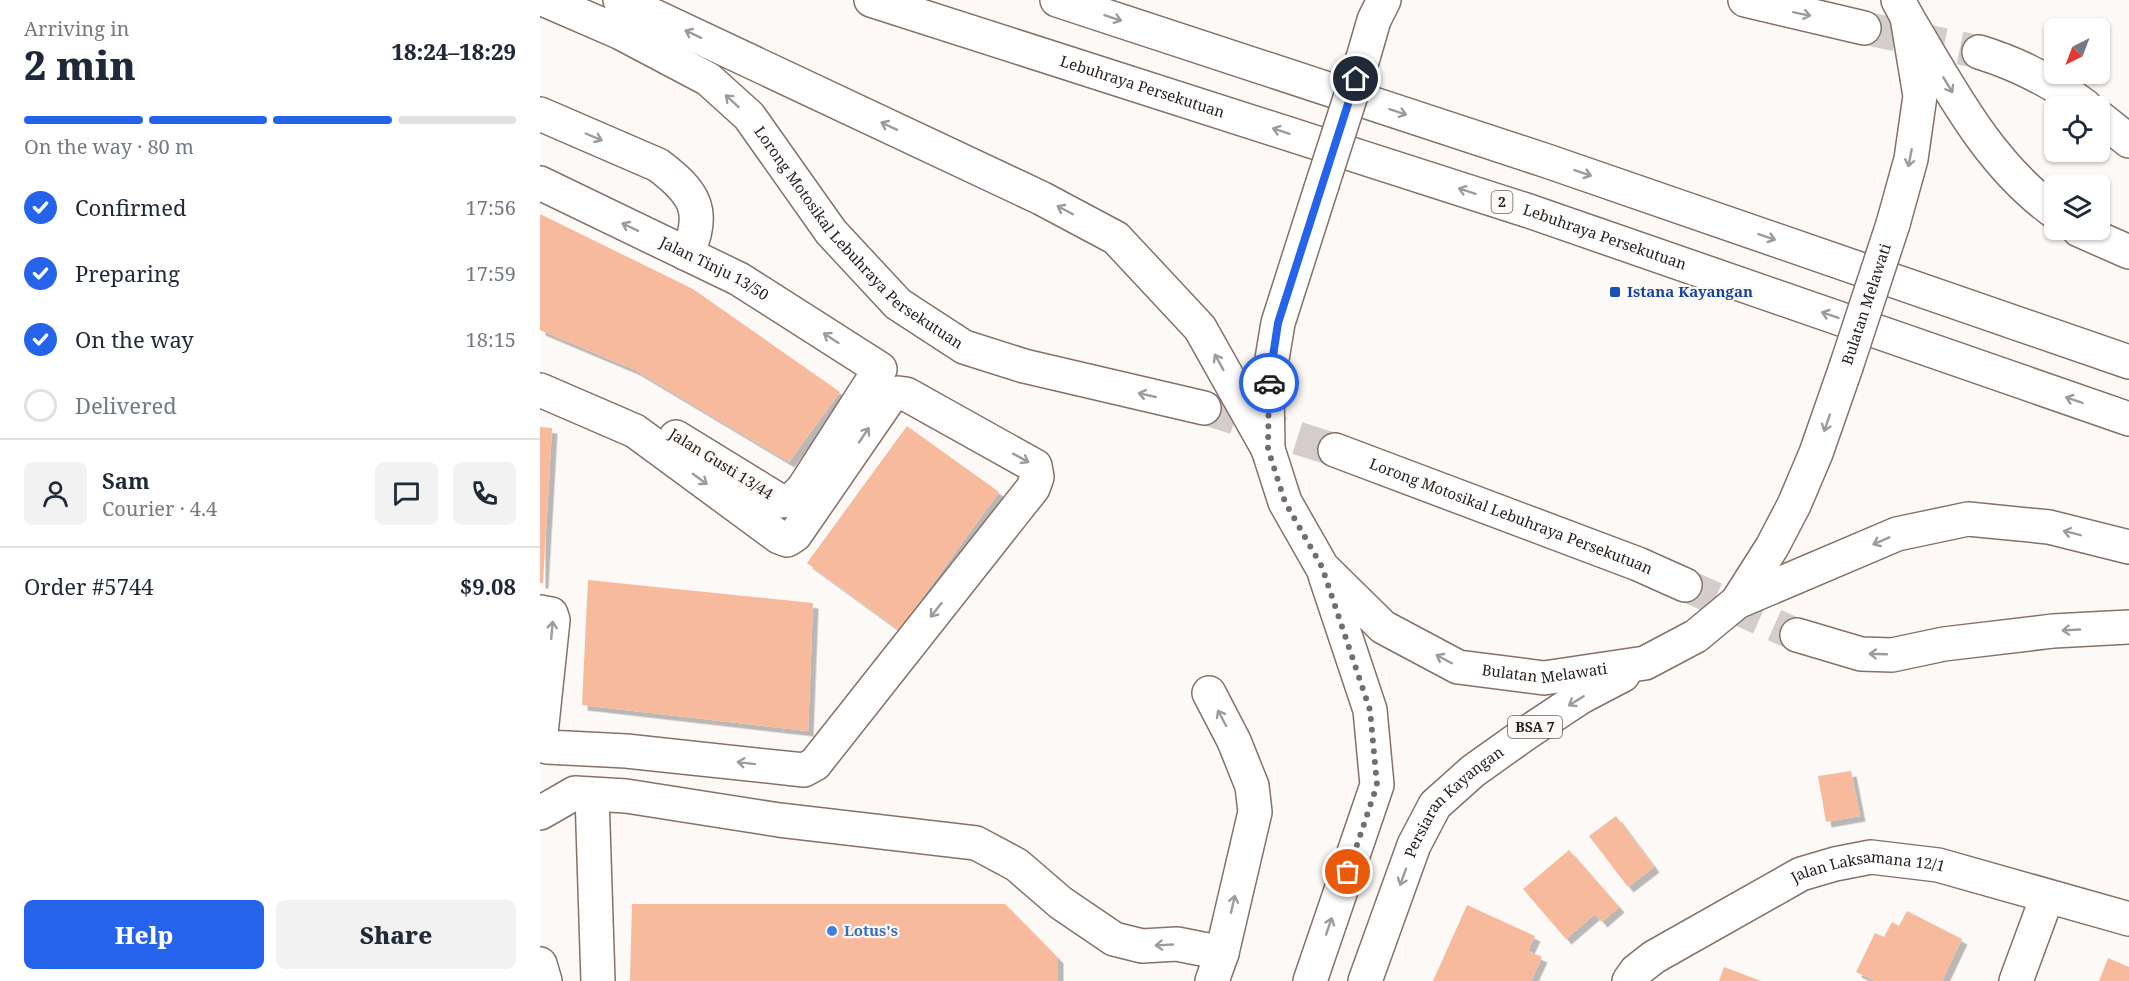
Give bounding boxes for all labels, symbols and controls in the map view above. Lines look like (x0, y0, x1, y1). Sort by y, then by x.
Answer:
one-way arrow (1792, 9, 1811, 21)
one-way arrow (1103, 13, 1122, 24)
text: Arriving in (24, 15, 129, 42)
north arrow (2044, 18, 2110, 84)
map controls (2044, 18, 2110, 240)
one-way arrow (685, 28, 703, 40)
text: 18:24–18:29 (392, 36, 516, 66)
text: 2 min (24, 38, 136, 91)
street label: Lebuhraya Persekutuan (1058, 50, 1228, 122)
pin (1330, 53, 1381, 104)
icon: home (1339, 62, 1372, 95)
one-way arrow (1943, 76, 1955, 93)
one-way arrow (725, 94, 740, 108)
button: locate (2044, 96, 2110, 162)
one-way arrow (1388, 107, 1407, 118)
one-way arrow (880, 120, 898, 132)
street label: Lorong Motosikal Lebuhraya Persekutuan (750, 122, 968, 353)
one-way arrow (1272, 125, 1291, 136)
one-way arrow (584, 132, 602, 144)
text: On the way · 80 m (24, 133, 194, 160)
one-way arrow (1904, 148, 1915, 167)
one-way arrow (1573, 168, 1592, 179)
button: layers (2044, 174, 2110, 240)
one-way arrow (1458, 185, 1477, 196)
icon: check (24, 191, 57, 224)
road number: 2 (1492, 191, 1512, 213)
text: Confirmed (75, 192, 186, 222)
text: 17:56 (466, 194, 516, 221)
street label: Lebuhraya Persekutuan (1521, 199, 1690, 274)
one-way arrow (1057, 204, 1074, 216)
one-way arrow (621, 220, 639, 232)
street label: Jalan Tinju 13/50 (656, 231, 773, 304)
one-way arrow (1757, 232, 1776, 243)
street label: Bulatan Melawati (1836, 241, 1895, 367)
icon: check (24, 257, 57, 290)
text: Preparing (75, 258, 180, 288)
text: 17:59 (466, 260, 516, 287)
place label: Istana Kayangan (1627, 281, 1753, 301)
marker: Istana Kayangan (1608, 285, 1622, 299)
one-way arrow (1821, 309, 1840, 320)
icon: check (24, 323, 57, 356)
text: On the way (75, 324, 194, 354)
text: 18:15 (466, 326, 516, 353)
one-way arrow (823, 331, 840, 343)
courier (1239, 353, 1299, 413)
one-way arrow (1213, 354, 1225, 371)
icon: car (1253, 367, 1286, 400)
one-way arrow (1138, 389, 1157, 400)
text: Delivered (75, 390, 177, 420)
one-way arrow (2065, 393, 2084, 404)
one-way arrow (1820, 413, 1831, 432)
street label: Jalan Gusti 13/44 (665, 423, 778, 504)
one-way arrow (858, 427, 870, 444)
one-way arrow (1011, 453, 1029, 464)
street label: Lorong Motosikal Lebuhraya Persekutuan (1367, 453, 1656, 578)
button: person (24, 462, 87, 525)
button: chat (375, 462, 438, 525)
button: phone (453, 462, 516, 525)
text: Sam (102, 465, 150, 495)
one-way arrow (692, 473, 708, 485)
text: Courier · 4.4 (102, 495, 217, 522)
one-way arrow (2063, 526, 2082, 538)
one-way arrow (1873, 536, 1891, 547)
text: Order #5744 (24, 571, 154, 601)
text: $9.08 (460, 571, 516, 601)
one-way arrow (930, 602, 943, 618)
one-way arrow (547, 621, 558, 641)
one-way arrow (2061, 625, 2081, 636)
one-way arrow (1868, 649, 1888, 660)
one-way arrow (1436, 653, 1453, 665)
street label: Bulatan Melawati (1481, 658, 1609, 687)
one-way arrow (1568, 695, 1585, 707)
one-way arrow (1216, 710, 1227, 728)
road number: BSA 7 (1508, 716, 1562, 738)
street label: Persiaran Kayangan (1399, 741, 1507, 860)
one-way arrow (736, 757, 756, 768)
pin (1322, 846, 1373, 897)
street label: Jalan Laksamana 12/1 (1786, 846, 1948, 887)
icon: bag (1331, 855, 1364, 888)
one-way arrow (1396, 868, 1407, 886)
one-way arrow (1228, 895, 1240, 914)
button: Help (24, 900, 264, 969)
button: Share (276, 900, 516, 969)
one-way arrow (1325, 917, 1336, 936)
place label: Lotus's (844, 920, 898, 940)
marker: Lotus's (825, 924, 839, 938)
one-way arrow (1155, 939, 1175, 950)

